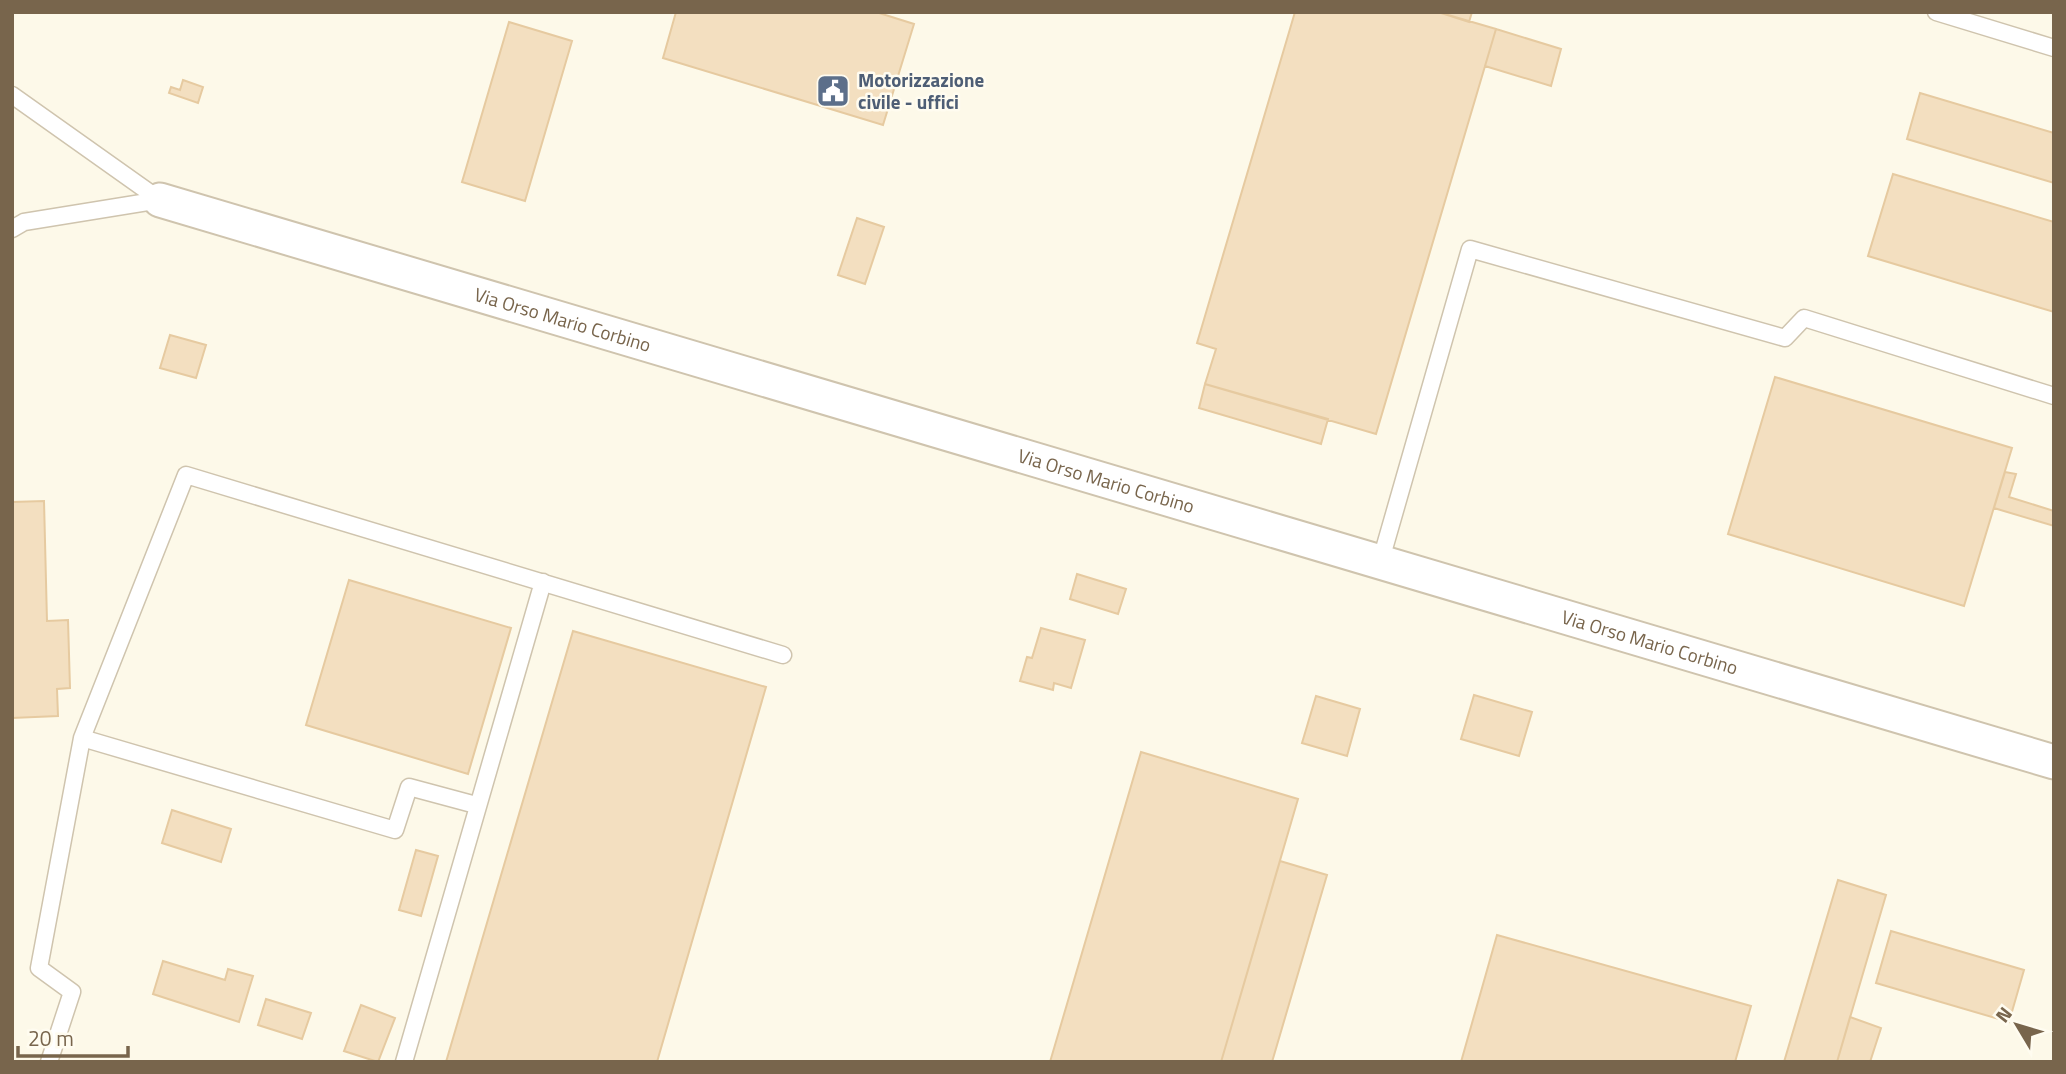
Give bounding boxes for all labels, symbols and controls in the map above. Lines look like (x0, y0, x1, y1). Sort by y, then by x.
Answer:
place label: Motorizzazione civile - uffici (858, 65, 984, 116)
public building icon: Motorizzazione civile - uffici (814, 72, 852, 110)
street label: Via Orso Mario Corbino (471, 279, 655, 359)
street label: Via Orso Mario Corbino (1015, 440, 1198, 520)
street label: Via Orso Mario Corbino (1558, 602, 1742, 681)
north arrow (1982, 990, 2052, 1060)
text: N (1988, 1000, 2019, 1028)
scale bar (18, 1014, 128, 1058)
text: 20 m (28, 1022, 74, 1054)

